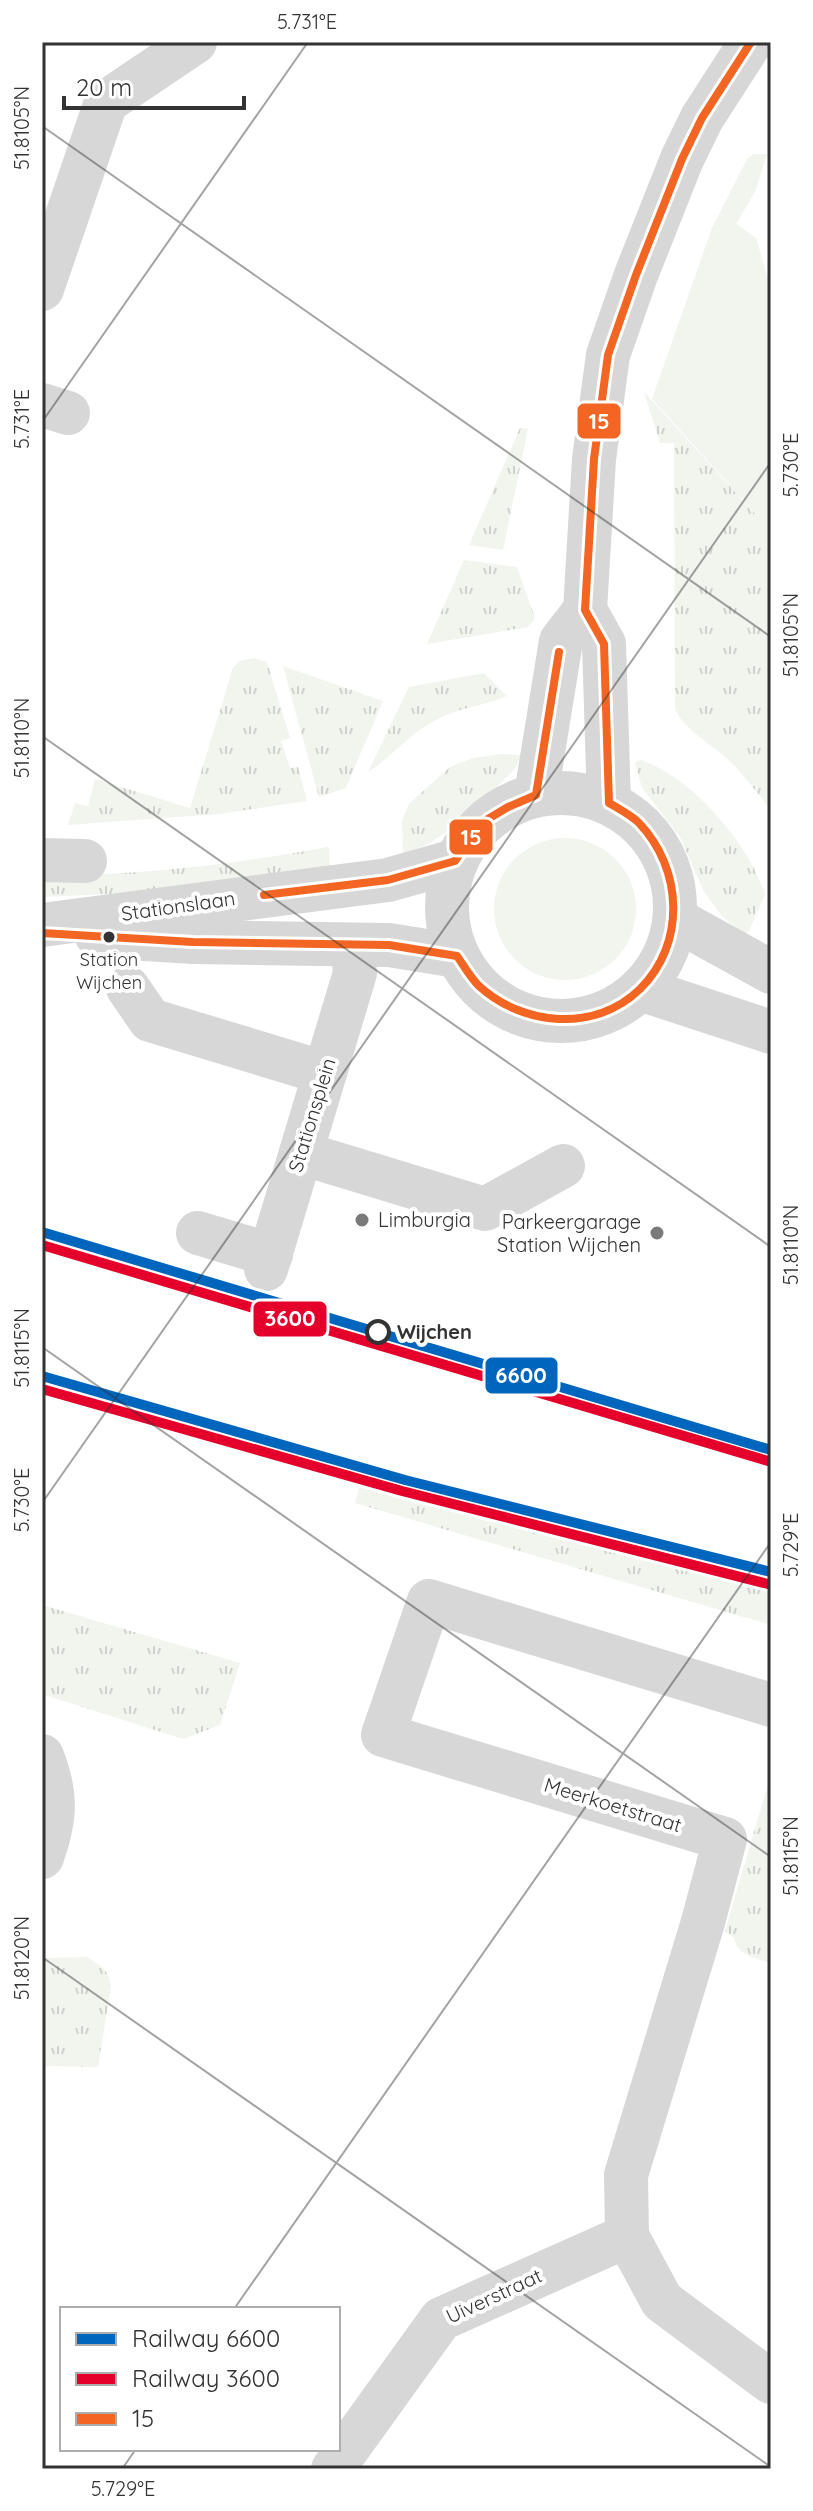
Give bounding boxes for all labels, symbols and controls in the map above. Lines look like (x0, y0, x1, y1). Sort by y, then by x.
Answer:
text: 5.731°E (277, 9, 337, 34)
scale bar (64, 60, 244, 110)
text: 20 m (76, 72, 132, 102)
text: 51.8105°N (9, 86, 34, 170)
text: 5.731°E (9, 389, 34, 449)
line badge: 15 (576, 402, 622, 440)
text: 15 (588, 407, 610, 435)
text: 5.730°E (778, 433, 803, 497)
text: 51.8105°N (778, 593, 803, 677)
text: 51.8110°N (9, 698, 34, 778)
line badge: 15 (448, 818, 494, 856)
text: 15 (460, 823, 482, 851)
street label: Stationslaan (119, 885, 237, 926)
marker: Station Wijchen (101, 929, 117, 945)
place label: Station Wijchen (76, 948, 142, 994)
street label: Stationsplein (282, 1055, 341, 1175)
text: 51.8110°N (778, 1205, 803, 1285)
place label: Limburgia (378, 1207, 471, 1232)
place label: Parkeergarage Station Wijchen (497, 1209, 641, 1257)
marker: Limburgia (353, 1211, 371, 1229)
marker: Parkeergarage Station Wijchen (648, 1224, 666, 1242)
line badge: 3600 (252, 1300, 328, 1338)
text: 3600 (265, 1304, 316, 1332)
text: 51.8115°N (9, 1308, 34, 1388)
place label: Wijchen (397, 1319, 472, 1344)
marker: Wijchen (366, 1320, 390, 1344)
line badge: 6600 (484, 1356, 559, 1395)
text: 6600 (495, 1361, 547, 1389)
text: 5.730°E (9, 1468, 34, 1532)
text: 5.729°E (778, 1513, 803, 1577)
street label: Meerkoetstraat (541, 1772, 685, 1837)
text: 51.8115°N (778, 1816, 803, 1896)
text: 51.8120°N (9, 1916, 34, 2000)
street label: Uiverstraat (442, 2262, 546, 2329)
legend (60, 2307, 340, 2451)
text: Railway 6600 (132, 2323, 280, 2353)
text: Railway 3600 (132, 2363, 280, 2393)
text: 15 (132, 2403, 154, 2433)
text: 5.729°E (91, 2476, 155, 2501)

